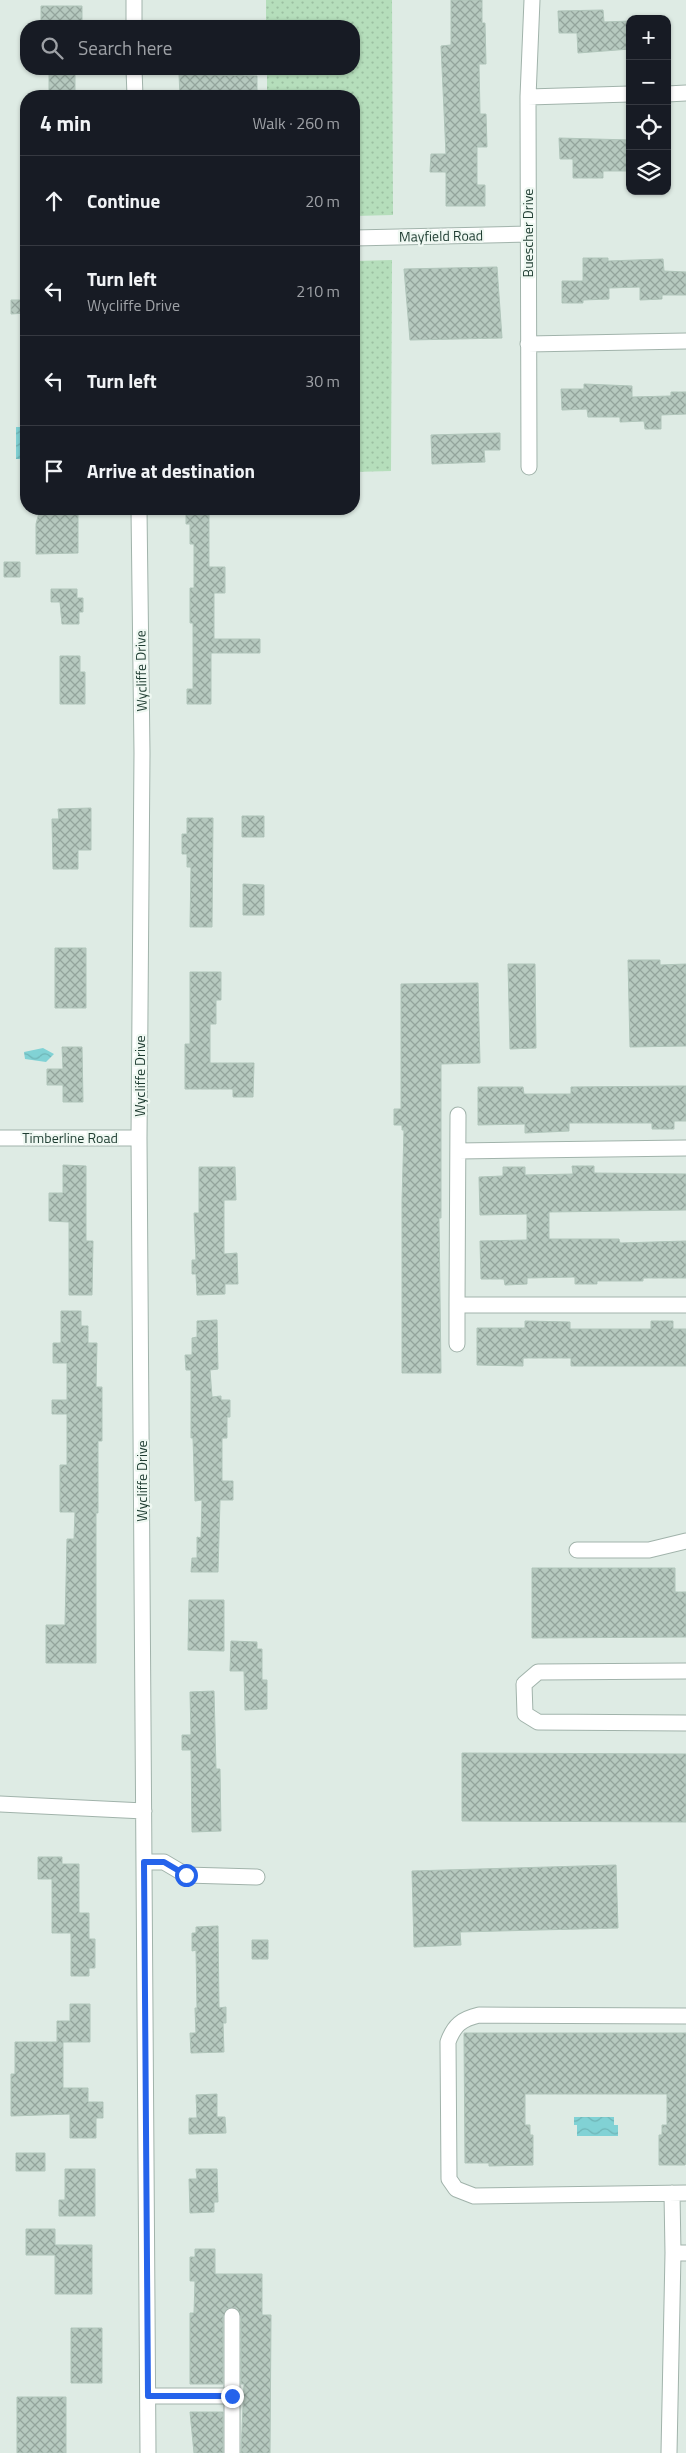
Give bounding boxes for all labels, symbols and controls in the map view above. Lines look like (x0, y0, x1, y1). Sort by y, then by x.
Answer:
map controls (626, 15, 671, 195)
button: + (626, 15, 671, 60)
search box (20, 20, 360, 75)
text: Search here (78, 33, 172, 62)
icon: search (38, 34, 66, 62)
button: − (626, 60, 671, 105)
button: locate (626, 105, 671, 150)
text: 4 min (40, 107, 91, 139)
text: Walk · 260 m (252, 111, 340, 135)
button: layers (626, 150, 671, 195)
text: Continue (87, 186, 160, 215)
icon: ahead (40, 187, 68, 215)
text: 20 m (305, 189, 340, 213)
street label: Buescher Drive (517, 189, 538, 277)
street label: Mayfield Road (399, 224, 483, 247)
text: Turn left (87, 264, 157, 293)
icon: left (40, 277, 68, 305)
text: 210 m (296, 279, 340, 303)
text: Wycliffe Drive (87, 293, 180, 317)
text: Turn left (87, 366, 157, 395)
icon: left (40, 367, 68, 395)
text: 30 m (305, 369, 340, 393)
text: Arrive at destination (87, 456, 255, 485)
icon: arrive (40, 457, 68, 485)
street label: Wycliffe Drive (129, 630, 152, 712)
street label: Wycliffe Drive (129, 1035, 150, 1117)
street label: Timberline Road (22, 1127, 118, 1148)
street label: Wycliffe Drive (131, 1440, 152, 1522)
route start (175, 1864, 198, 1887)
route end (221, 2385, 244, 2408)

